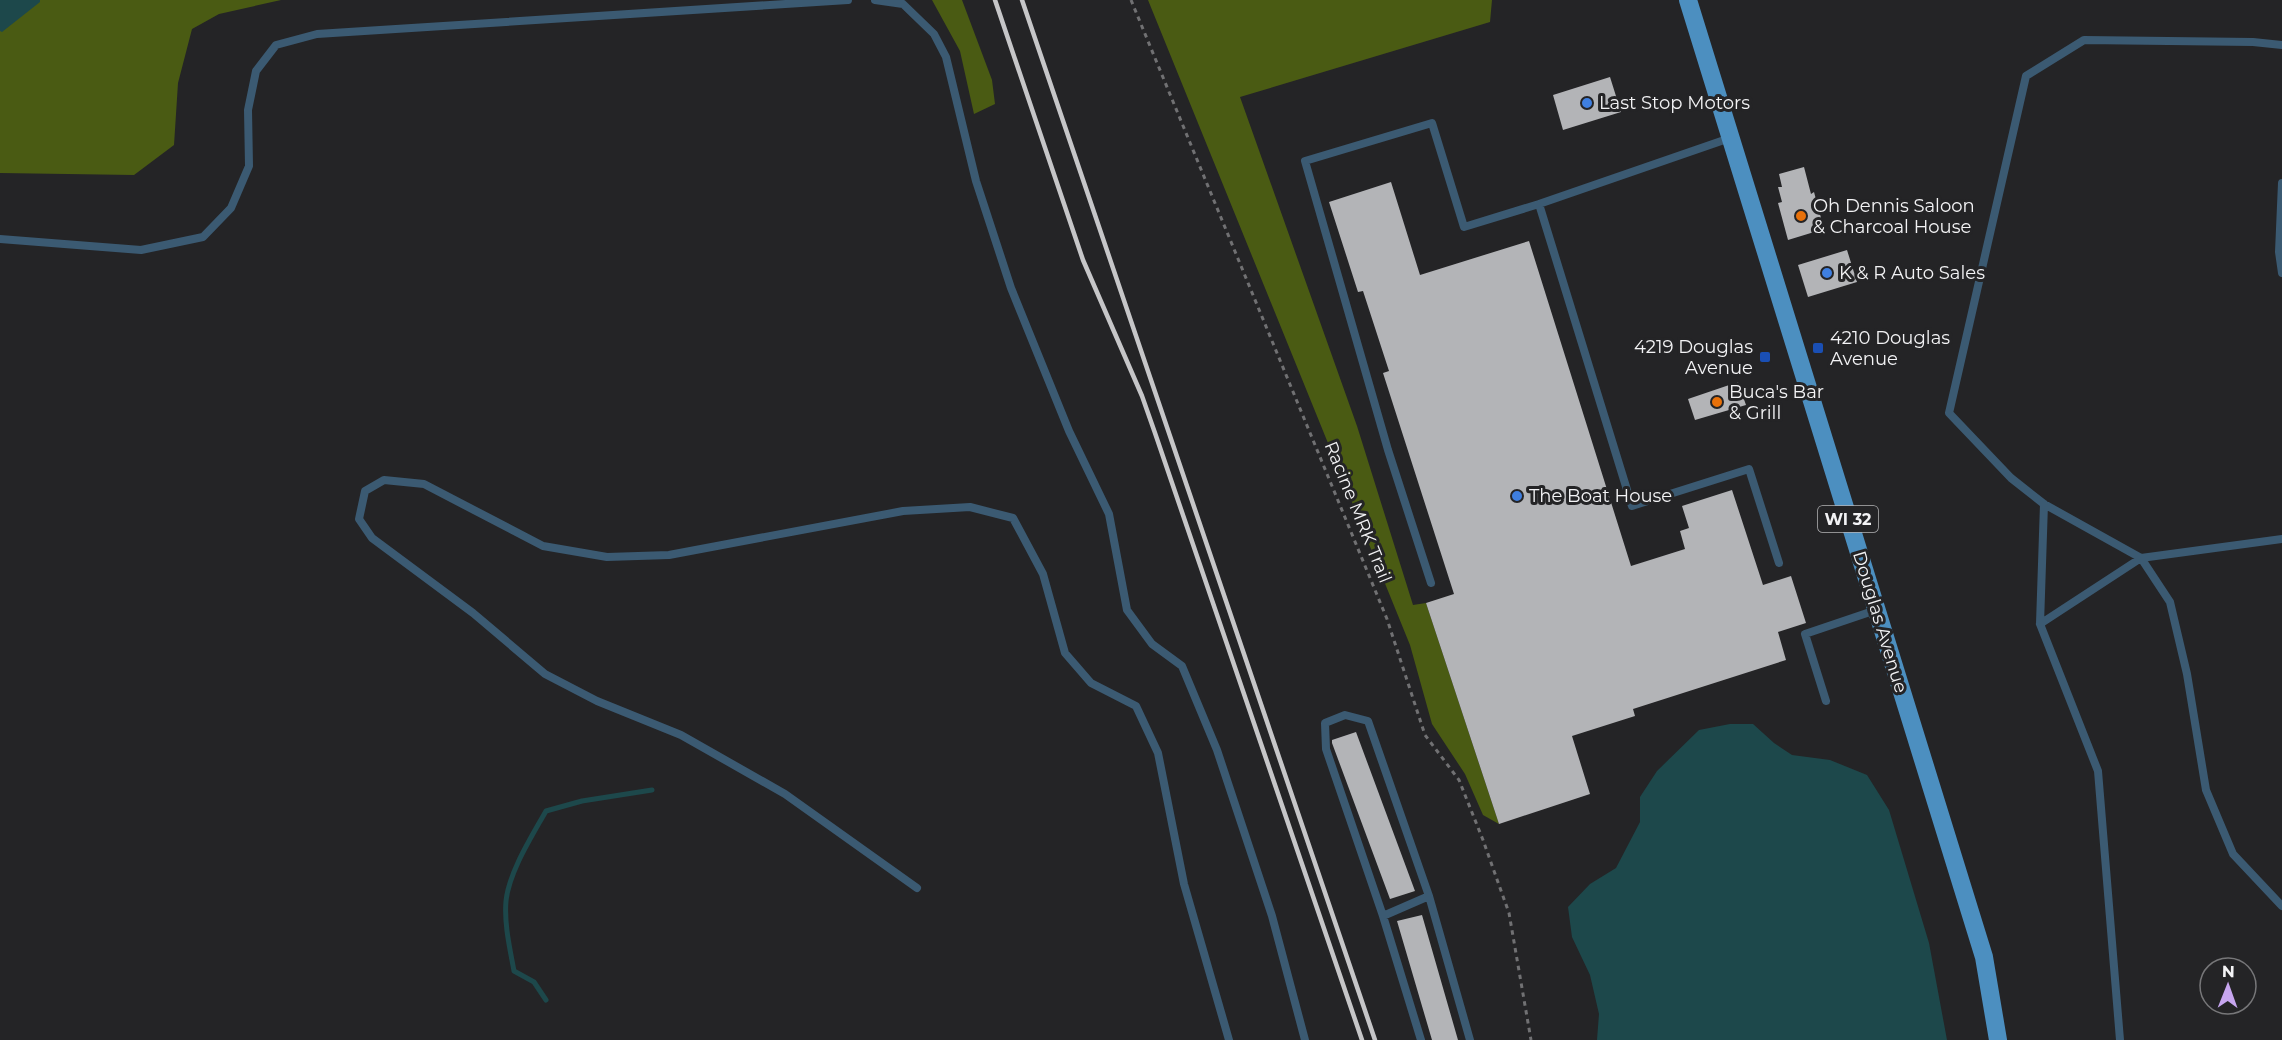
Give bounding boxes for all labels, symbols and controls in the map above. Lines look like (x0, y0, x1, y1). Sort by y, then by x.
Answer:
place label: Last Stop Motors (1599, 92, 1750, 114)
marker: Last Stop Motors (1580, 96, 1594, 110)
place label: Oh Dennis Saloon & Charcoal House (1813, 195, 1975, 238)
marker: Oh Dennis Saloon & Charcoal House (1794, 209, 1808, 223)
place label: K & R Auto Sales (1839, 262, 1985, 284)
marker: K & R Auto Sales (1820, 266, 1834, 280)
place label: 4210 Douglas Avenue (1830, 327, 1950, 370)
place label: 4219 Douglas Avenue (1634, 336, 1753, 379)
marker: 4210 Douglas Avenue (1811, 341, 1825, 355)
marker: 4219 Douglas Avenue (1758, 350, 1772, 364)
place label: Buca's Bar & Grill (1729, 381, 1824, 424)
marker: Buca's Bar & Grill (1710, 395, 1724, 409)
street label: Racine MRK Trail (1320, 438, 1396, 586)
place label: The Boat House (1529, 485, 1672, 507)
marker: The Boat House (1510, 489, 1524, 503)
road number: WI 32 (1818, 506, 1878, 532)
street label: Douglas Avenue (1848, 548, 1912, 696)
north arrow (2198, 956, 2258, 1016)
text: N (2222, 962, 2235, 981)

